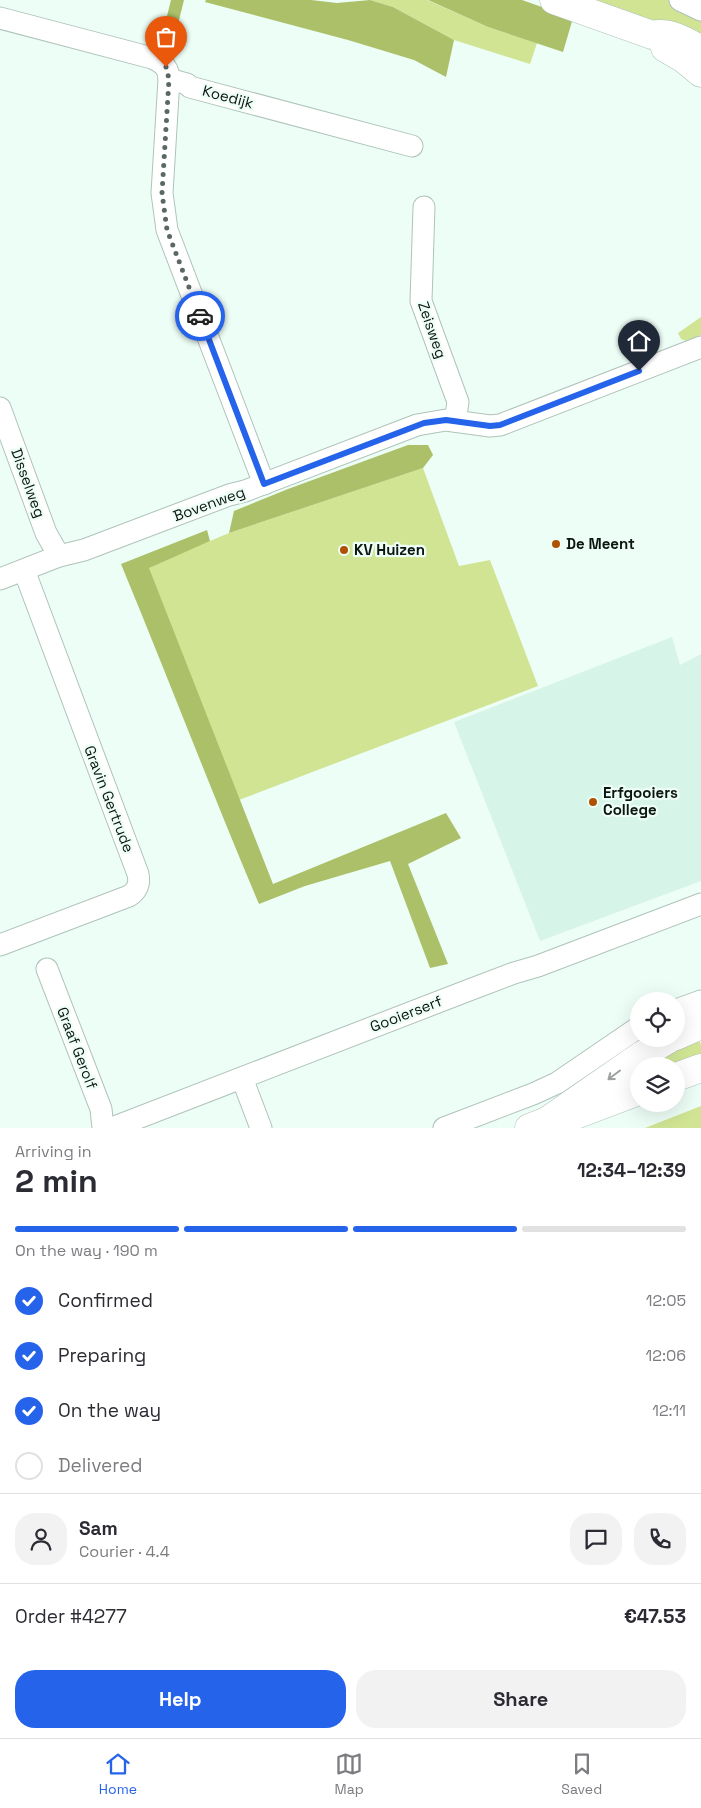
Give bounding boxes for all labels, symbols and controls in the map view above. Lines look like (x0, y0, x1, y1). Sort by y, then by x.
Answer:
pin (145, 16, 187, 67)
icon: bag (152, 23, 180, 51)
street label: Koedijk (201, 81, 256, 112)
courier (175, 291, 225, 341)
street label: Zeisweg (414, 299, 451, 361)
icon: car (186, 302, 214, 330)
pin (618, 320, 660, 371)
icon: home (625, 327, 653, 355)
street label: Disselweg (7, 446, 50, 520)
street label: Bovenweg (170, 482, 247, 525)
place label: De Meent (566, 534, 635, 553)
marker: De Meent (550, 538, 562, 550)
place label: KV Huizen (354, 540, 425, 559)
marker: KV Huizen (338, 544, 350, 556)
street label: Gravin Gertrude (80, 743, 139, 855)
place label: Erfgooiers College (603, 783, 678, 819)
marker: Erfgooiers College (587, 796, 599, 808)
street label: Gooierserf (367, 991, 445, 1036)
map controls (630, 992, 685, 1112)
button: locate (630, 992, 685, 1047)
street label: Graaf Gerolf (53, 1004, 102, 1092)
button: layers (630, 1057, 685, 1112)
one-way arrow (607, 1070, 621, 1080)
text: Arriving in (15, 1141, 92, 1162)
text: 12:34–12:39 (577, 1158, 686, 1183)
text: 2 min (15, 1161, 98, 1201)
text: On the way · 190 m (15, 1240, 158, 1261)
icon: check (15, 1287, 43, 1315)
text: Confirmed (58, 1288, 153, 1313)
text: 12:05 (646, 1290, 686, 1311)
icon: check (15, 1342, 43, 1370)
text: Preparing (58, 1343, 146, 1368)
text: 12:06 (646, 1345, 686, 1366)
icon: check (15, 1397, 43, 1425)
text: On the way (58, 1398, 161, 1423)
text: 12:11 (652, 1400, 686, 1421)
text: Delivered (58, 1453, 143, 1478)
button: person (15, 1513, 67, 1565)
button: chat (570, 1513, 622, 1565)
button: phone (634, 1513, 686, 1565)
text: Sam (79, 1516, 118, 1541)
text: Courier · 4.4 (79, 1541, 170, 1562)
text: Order #4277 (15, 1604, 127, 1629)
text: €47.53 (624, 1604, 686, 1629)
button: Help (15, 1670, 346, 1728)
button: Share (356, 1670, 686, 1728)
tab: Home (99, 1750, 137, 1798)
tab: Map (335, 1750, 364, 1798)
tab: Saved (561, 1750, 602, 1798)

